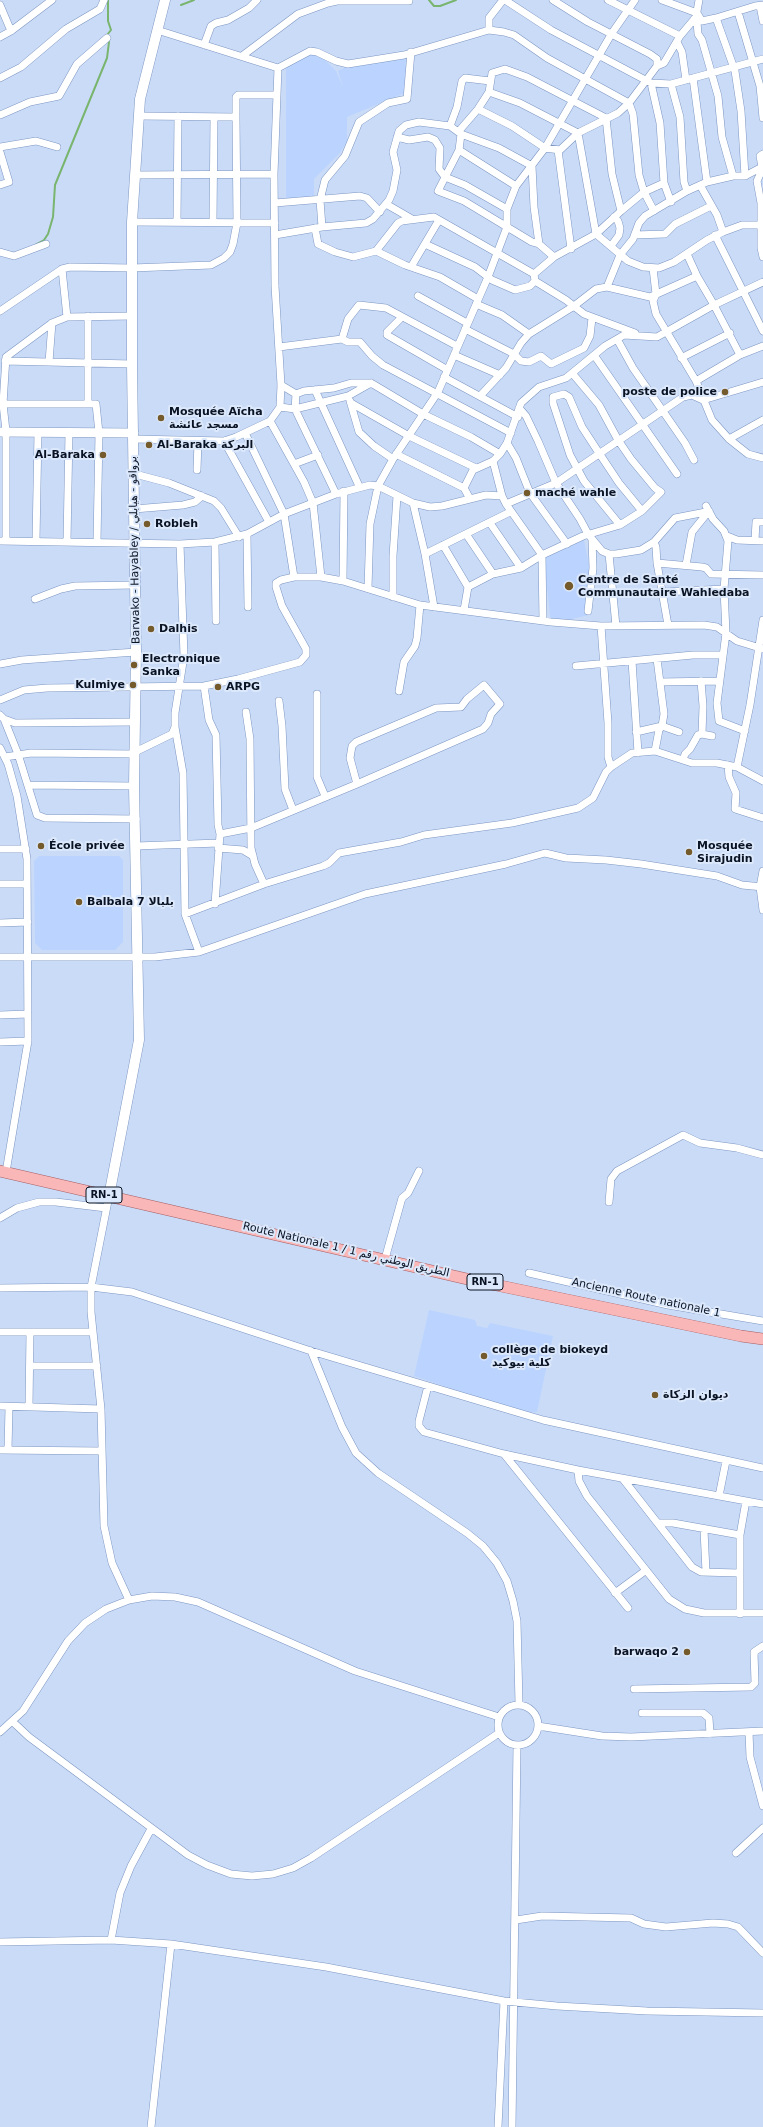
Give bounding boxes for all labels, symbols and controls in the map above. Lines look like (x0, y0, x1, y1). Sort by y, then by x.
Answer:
place label: poste de police (622, 385, 717, 399)
marker: poste de police (720, 387, 730, 397)
place label: Mosquée Aïcha مسجد عائشة (169, 405, 263, 431)
marker: Mosquée Aïcha مسجد عائشة (156, 413, 166, 423)
place label: Al-Baraka البركة (157, 438, 253, 452)
marker: Al-Baraka البركة (144, 440, 154, 450)
place label: Al-Baraka (35, 448, 95, 462)
marker: Al-Baraka (98, 450, 108, 460)
street label: Barwako - Hayabley / برواقو - هيابلي (127, 456, 143, 644)
place label: maché wahle (535, 486, 616, 500)
marker: maché wahle (522, 488, 532, 498)
place label: Robleh (155, 517, 198, 531)
marker: Robleh (142, 519, 152, 529)
place label: Centre de Santé Communautaire Wahledaba (578, 573, 749, 599)
marker: Centre de Santé Communautaire Wahledaba (563, 580, 575, 592)
place label: Dalhis (159, 622, 197, 636)
marker: Dalhis (146, 624, 156, 634)
place label: Electronique Sanka (142, 652, 220, 678)
marker: Electronique Sanka (129, 660, 139, 670)
place label: Kulmiye (75, 678, 125, 692)
marker: Kulmiye (128, 680, 138, 690)
place label: ARPG (226, 680, 260, 694)
marker: ARPG (213, 682, 223, 692)
place label: École privée (49, 839, 125, 853)
place label: Mosquée Sirajudin (697, 839, 753, 865)
marker: École privée (36, 841, 46, 851)
marker: Mosquée Sirajudin (684, 847, 694, 857)
place label: Balbala 7 بلبالا (87, 895, 174, 909)
marker: Balbala 7 بلبالا (74, 897, 84, 907)
road number: RN-1 (86, 1187, 122, 1203)
street label: Route Nationale 1 / الطريق الوطني رقم 1 (241, 1220, 451, 1280)
road number: RN-1 (467, 1274, 503, 1290)
street label: Ancienne Route nationale 1 (570, 1276, 722, 1320)
place label: collège de biokeyd كلية بيوكيد (492, 1343, 608, 1369)
marker: collège de biokeyd كلية بيوكيد (479, 1351, 489, 1361)
place label: ديوان الزكاة (663, 1388, 728, 1402)
marker: ديوان الزكاة (650, 1390, 660, 1400)
place label: barwaqo 2 (614, 1645, 679, 1659)
marker: barwaqo 2 (682, 1647, 692, 1657)

